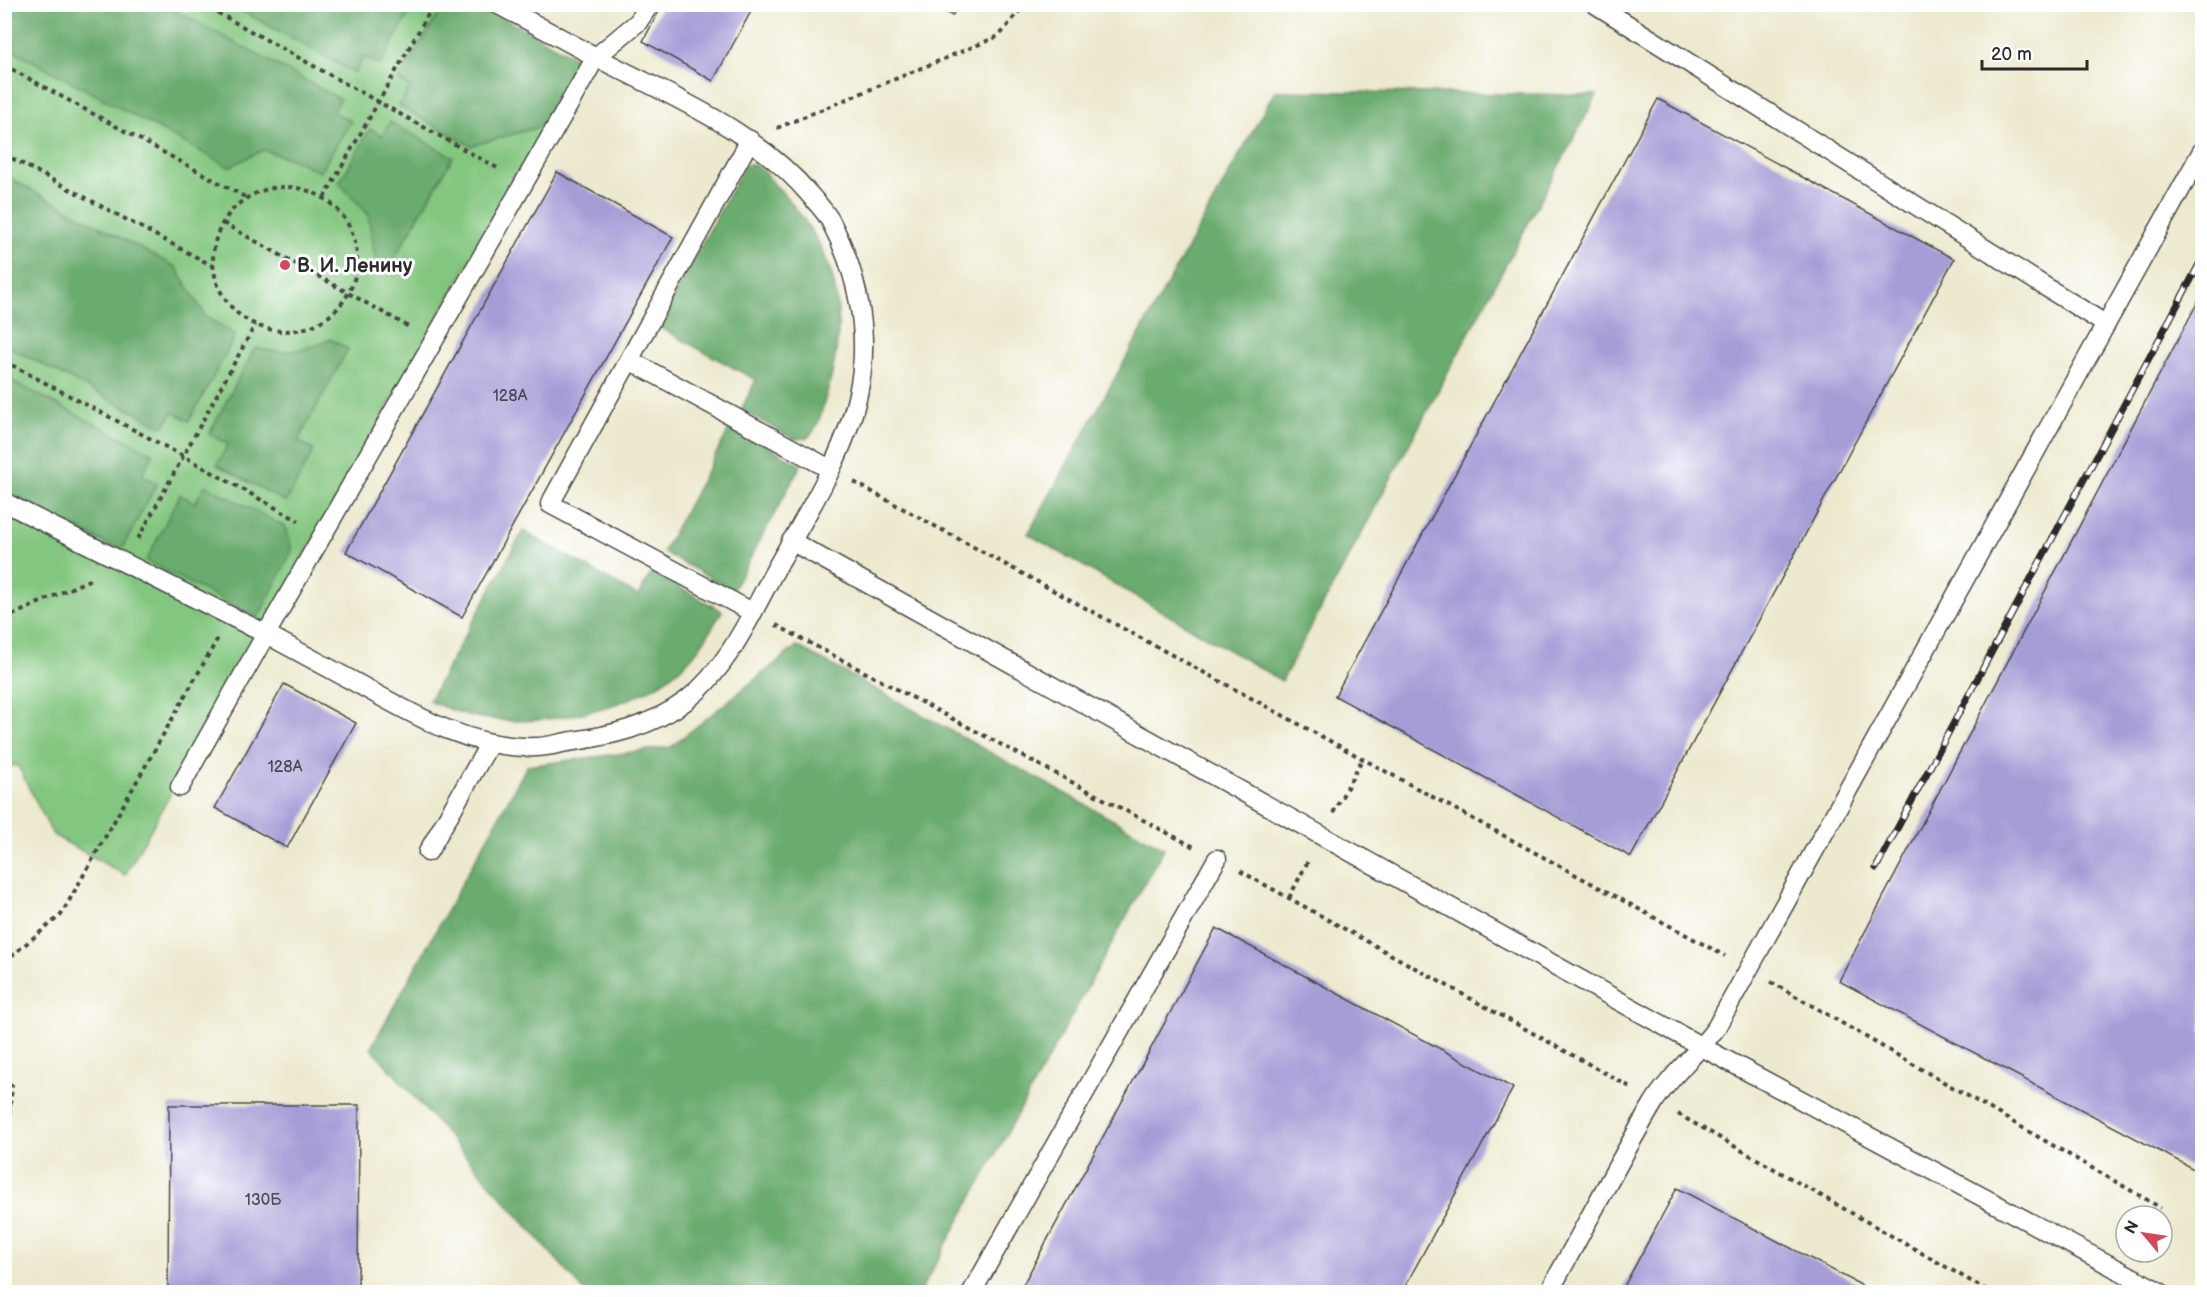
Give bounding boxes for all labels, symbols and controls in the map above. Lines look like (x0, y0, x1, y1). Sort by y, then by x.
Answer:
scale bar (1982, 33, 2087, 71)
text: 20 m (1991, 44, 2032, 65)
place label: В. И. Ленину (297, 254, 413, 278)
marker: В. И. Ленину (278, 258, 292, 272)
house number: 128А (493, 387, 528, 406)
house number: 128А (268, 758, 303, 777)
house number: 130Б (245, 1191, 282, 1210)
north arrow (2114, 1204, 2174, 1264)
text: N (2121, 1218, 2143, 1237)

